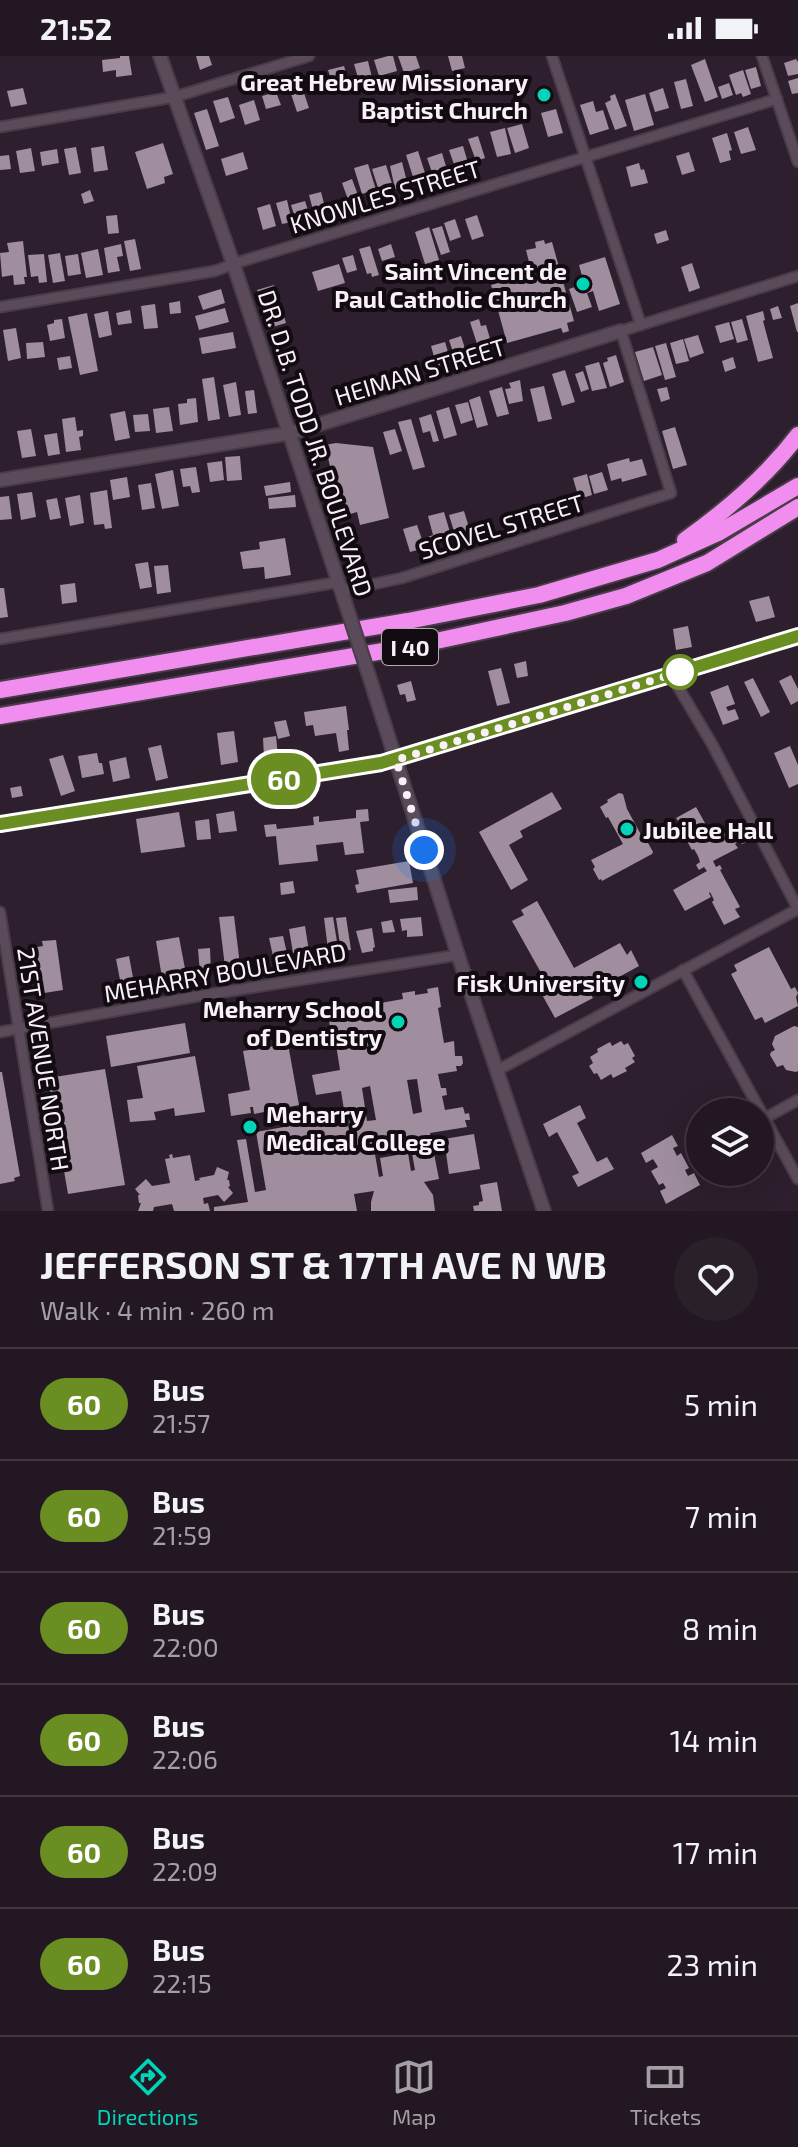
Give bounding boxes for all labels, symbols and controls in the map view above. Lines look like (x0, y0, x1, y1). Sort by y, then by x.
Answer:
text: 21:52 (40, 10, 112, 46)
place label: Great Hebrew Missionary Baptist Church (240, 67, 528, 124)
marker: Great Hebrew Missionary Baptist Church (535, 86, 553, 104)
street label: KNOWLES STREET (286, 153, 484, 239)
place label: Saint Vincent de Paul Catholic Church (334, 256, 567, 313)
marker: Saint Vincent de Paul Catholic Church (574, 275, 592, 293)
street label: DR. D.B. TODD JR. BOULEVARD (253, 286, 379, 600)
street label: HEIMAN STREET (331, 331, 509, 411)
street label: SCOVEL STREET (415, 487, 587, 565)
road number: I 40 (382, 629, 438, 665)
unlabelled marker (663, 655, 697, 689)
line badge: 60 (248, 753, 320, 805)
text: 60 (267, 762, 301, 796)
place label: Jubilee Hall (643, 815, 773, 844)
marker: Jubilee Hall (618, 820, 636, 838)
your location (404, 830, 444, 870)
street label: MEHARRY BOULEVARD (102, 936, 348, 1008)
street label: 21ST AVENUE NORTH (12, 945, 76, 1173)
place label: Fisk University (456, 968, 625, 997)
marker: Fisk University (632, 973, 650, 991)
place label: Meharry School of Dentistry (203, 994, 382, 1051)
marker: Meharry School of Dentistry (389, 1013, 407, 1031)
map controls (686, 1098, 774, 1186)
button: layers (686, 1098, 774, 1186)
place label: Meharry Medical College (266, 1099, 446, 1156)
marker: Meharry Medical College (241, 1118, 259, 1136)
button: heart (674, 1237, 758, 1321)
text: JEFFERSON ST & 17TH AVE N WB (40, 1241, 607, 1287)
text: Walk · 4 min · 260 m (40, 1294, 275, 1325)
text: Bus (152, 1371, 205, 1407)
text: 5 min (684, 1386, 758, 1422)
text: 60 (67, 1387, 101, 1421)
text: 21:57 (152, 1407, 210, 1438)
text: Bus (152, 1483, 205, 1519)
text: 7 min (685, 1498, 758, 1534)
text: 60 (67, 1499, 101, 1533)
text: 21:59 (152, 1519, 212, 1550)
text: Bus (152, 1595, 205, 1631)
text: 8 min (682, 1610, 758, 1646)
text: 60 (67, 1611, 101, 1645)
text: 22:00 (152, 1631, 219, 1662)
text: Bus (152, 1707, 205, 1743)
text: 14 min (670, 1722, 758, 1758)
text: 60 (67, 1723, 101, 1757)
text: 22:06 (152, 1743, 218, 1774)
text: Bus (152, 1819, 205, 1855)
text: 17 min (673, 1834, 758, 1870)
text: 60 (67, 1835, 101, 1869)
text: 22:09 (152, 1855, 218, 1886)
text: Bus (152, 1931, 205, 1967)
text: 23 min (667, 1946, 758, 1982)
text: 60 (67, 1947, 101, 1981)
text: 22:15 (152, 1967, 212, 1998)
tab: Directions (97, 2055, 198, 2129)
tab: Map (392, 2055, 436, 2129)
tab: Tickets (630, 2055, 701, 2129)

